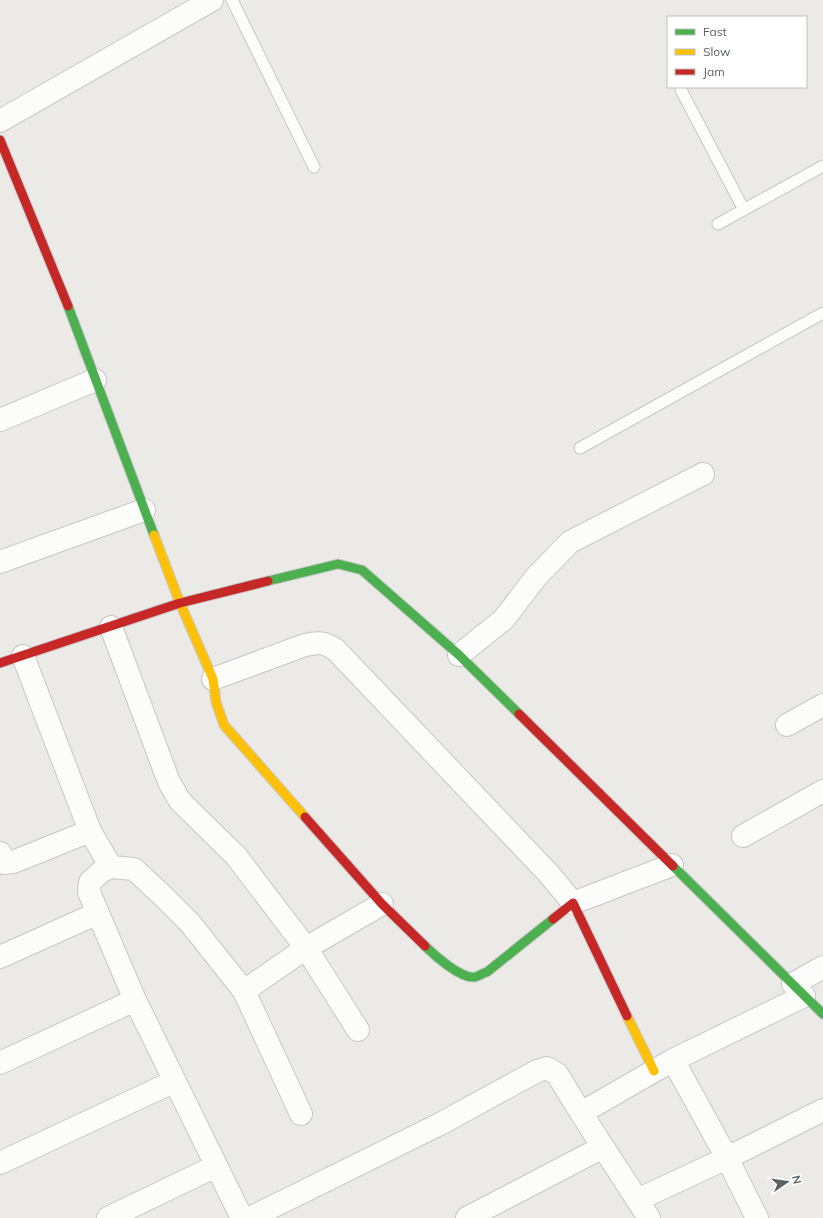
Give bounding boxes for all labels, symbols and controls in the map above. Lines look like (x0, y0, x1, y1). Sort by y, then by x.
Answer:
legend (667, 16, 807, 88)
text: Fast (703, 24, 727, 39)
text: Slow (703, 44, 731, 59)
text: Jam (703, 64, 725, 79)
north arrow (767, 1162, 807, 1202)
text: N (789, 1174, 804, 1185)

